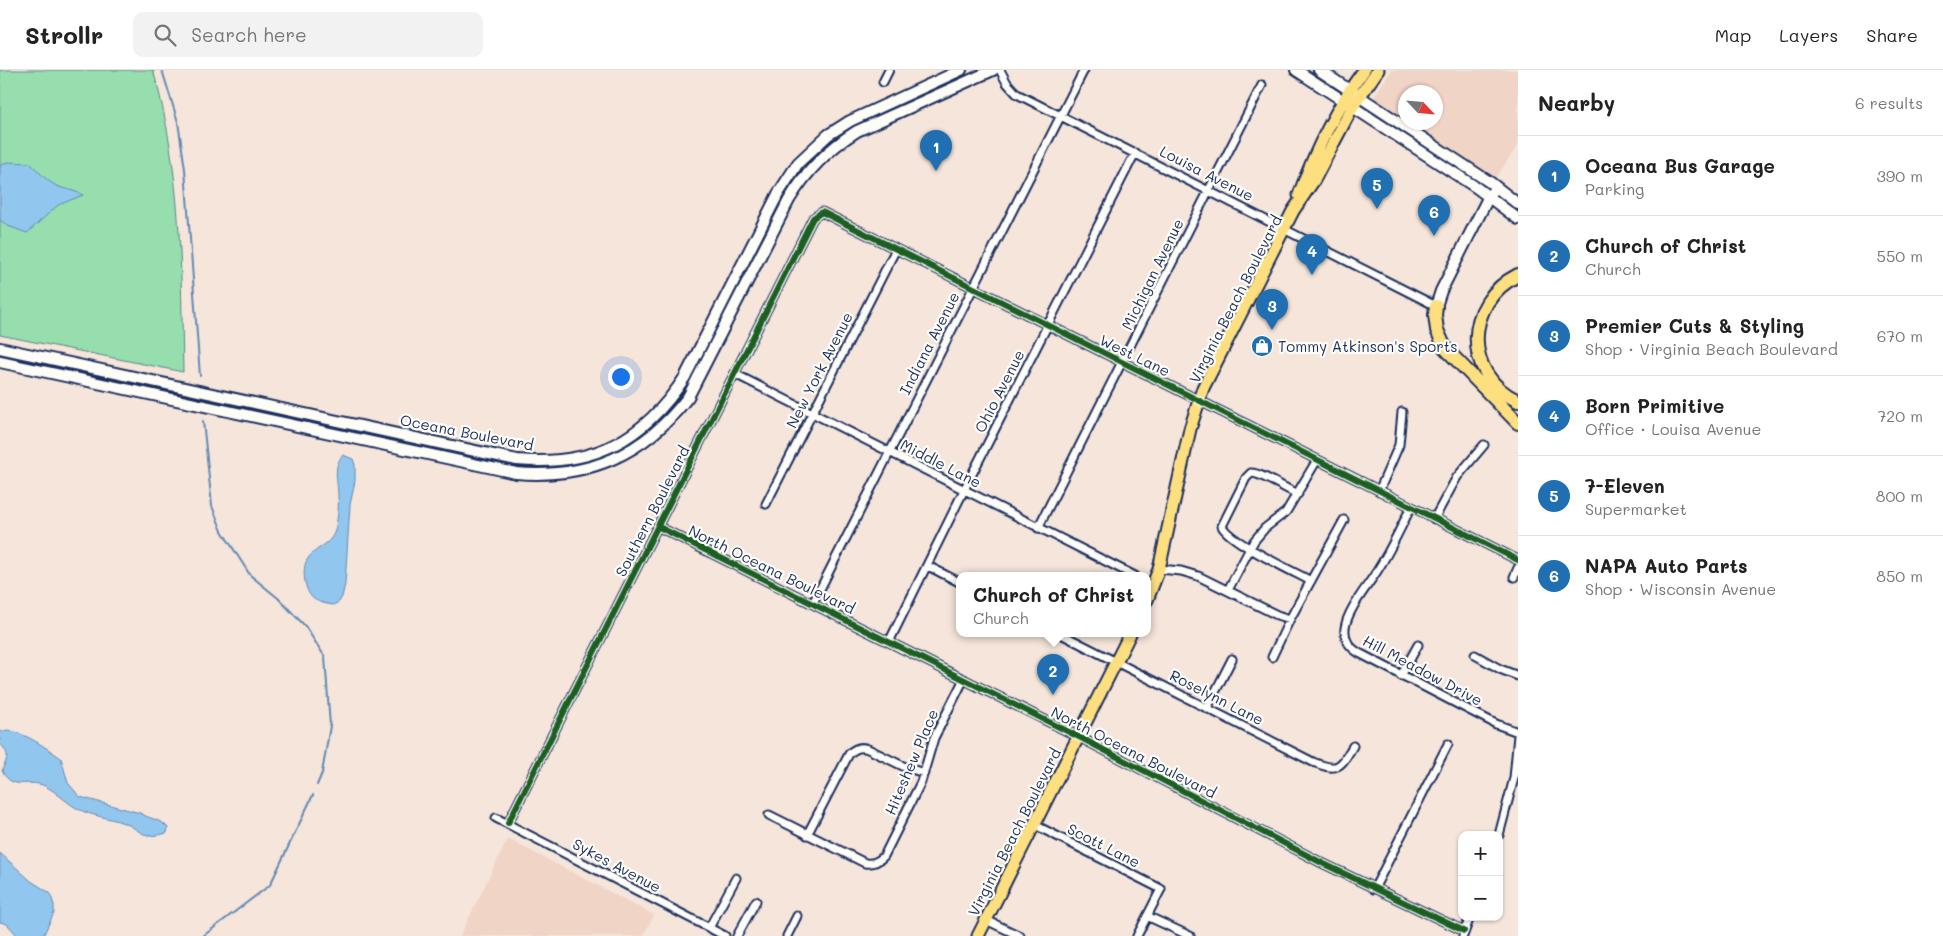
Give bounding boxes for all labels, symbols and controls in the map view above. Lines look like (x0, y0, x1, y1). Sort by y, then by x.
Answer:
search box (133, 12, 483, 57)
text: Strollr (25, 19, 103, 50)
icon: search (151, 21, 179, 49)
text: Search here (191, 22, 307, 47)
text: Map (1715, 23, 1751, 47)
text: Layers (1779, 23, 1838, 47)
text: Share (1866, 23, 1918, 47)
north arrow (1398, 85, 1443, 130)
text: Nearby (1538, 89, 1615, 116)
text: 6 results (1855, 92, 1923, 113)
pin: 1 (920, 130, 952, 171)
street label: Louisa Avenue (1157, 141, 1257, 205)
text: Oceana Bus Garage (1585, 153, 1775, 178)
text: 1 (1550, 165, 1558, 186)
text: 390 m (1876, 165, 1923, 186)
pin: 5 (1361, 168, 1393, 209)
text: Parking (1585, 178, 1644, 199)
pin: 6 (1418, 195, 1450, 236)
street label: Virginia Beach Boulevard (1184, 212, 1286, 386)
street label: Michigan Avenue (1116, 215, 1188, 333)
text: Church of Christ (1585, 233, 1746, 258)
pin: 4 (1296, 234, 1328, 275)
text: 2 (1550, 245, 1558, 266)
text: 550 m (1877, 245, 1923, 266)
text: Church (1585, 258, 1641, 279)
street label: Indiana Avenue (895, 288, 963, 398)
pin: 3 (1256, 289, 1288, 330)
street label: New York Avenue (781, 309, 857, 431)
text: Premier Cuts & Styling (1585, 313, 1804, 338)
text: 3 (1549, 325, 1559, 346)
text: 670 m (1877, 325, 1923, 346)
street label: West Lane (1096, 329, 1174, 381)
shop icon: Tommy Atkinson's Sports (1250, 334, 1274, 358)
place label: Tommy Atkinson's Sports (1278, 336, 1458, 356)
text: Shop · Virginia Beach Boulevard (1585, 338, 1838, 359)
street label: Ohio Avenue (970, 346, 1028, 436)
your location (608, 364, 634, 390)
text: Born Primitive (1585, 393, 1724, 418)
text: 4 (1549, 405, 1559, 426)
text: 720 m (1877, 405, 1923, 426)
street label: Oceana Boulevard (399, 409, 535, 455)
text: Office · Louisa Avenue (1585, 418, 1761, 439)
street label: Middle Lane (897, 434, 985, 492)
street label: Southern Boulevard (610, 442, 694, 580)
text: 7-Eleven (1585, 473, 1665, 498)
text: 5 (1549, 485, 1559, 506)
text: 800 m (1876, 485, 1923, 506)
text: Supermarket (1585, 498, 1687, 519)
street label: North Oceana Boulevard (685, 520, 859, 618)
text: NAPA Auto Parts (1585, 553, 1748, 578)
text: 6 (1549, 565, 1559, 586)
text: 850 m (1876, 565, 1923, 586)
popup (956, 572, 1151, 637)
text: Shop · Wisconsin Avenue (1585, 578, 1776, 599)
text: Church of Christ (973, 582, 1134, 607)
text: Church (973, 607, 1029, 628)
street label: Hill Meadow Drive (1360, 630, 1486, 710)
pin: 2 (1037, 654, 1069, 695)
street label: Roselynn Lane (1167, 665, 1267, 729)
street label: North Oceana Boulevard (1048, 702, 1220, 802)
street label: Hiteshew Place (880, 706, 942, 818)
street label: Virginia Beach Boulevard (963, 745, 1065, 919)
street label: Scott Lane (1064, 818, 1144, 872)
map controls (1458, 831, 1503, 921)
button: + (1458, 831, 1503, 876)
street label: Sykes Avenue (569, 833, 665, 897)
button: − (1458, 876, 1503, 921)

